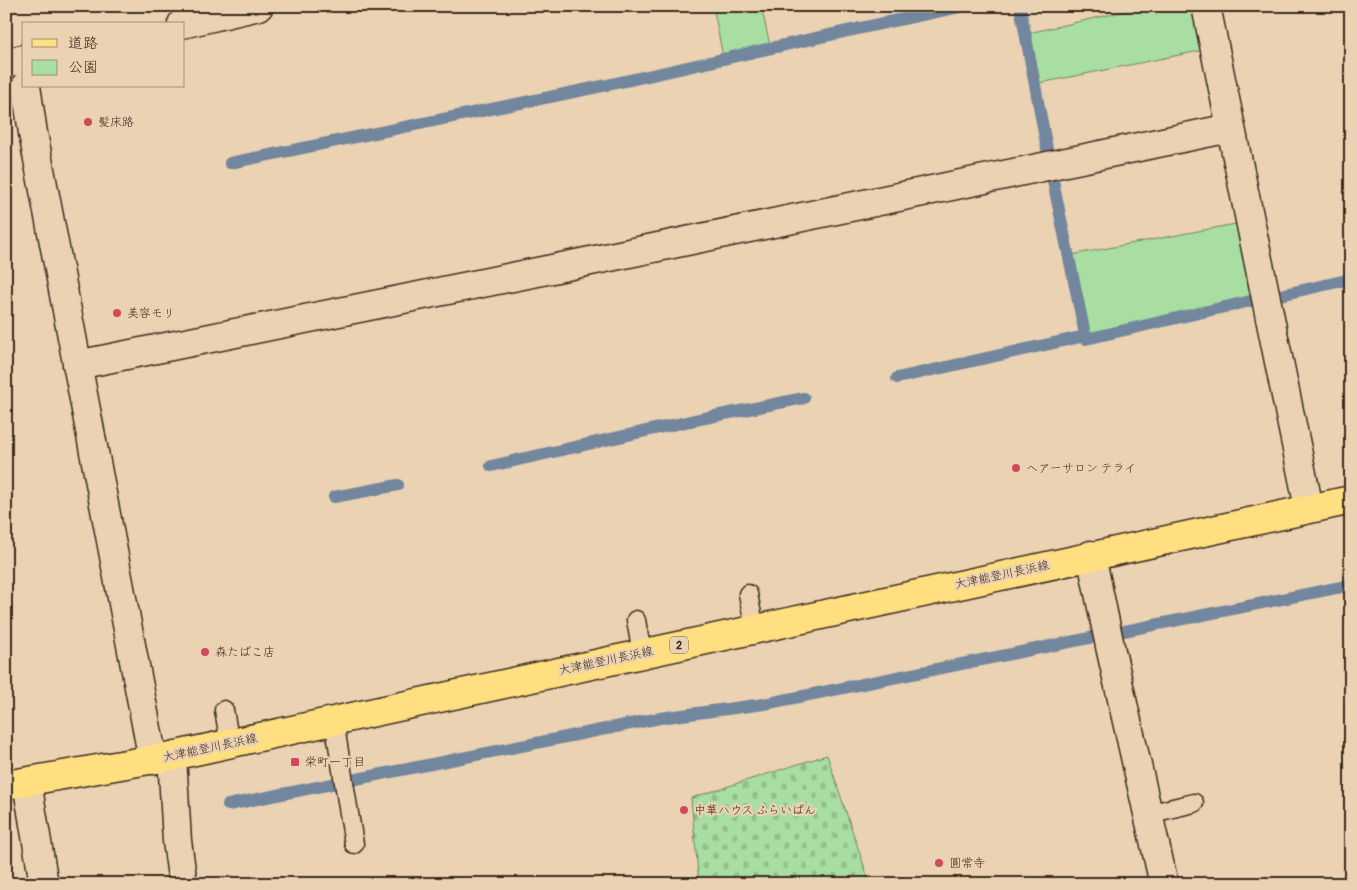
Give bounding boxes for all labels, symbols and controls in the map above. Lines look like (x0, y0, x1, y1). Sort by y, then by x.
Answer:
legend (22, 22, 185, 88)
text: 道路 (68, 34, 98, 53)
text: 公園 (68, 58, 98, 77)
place label: 髪床路 (98, 115, 134, 130)
marker: 髪床路 (82, 116, 94, 128)
place label: 美容モリ (127, 306, 175, 321)
marker: 美容モリ (111, 307, 123, 319)
place label: ヘアーサロン テライ (1026, 461, 1136, 476)
marker: ヘアーサロン テライ (1010, 462, 1022, 474)
street label: 大津能登川長浜線 (953, 558, 1051, 592)
road number: 2 (670, 636, 688, 654)
street label: 大津能登川長浜線 (557, 644, 655, 678)
place label: 森たばこ店 (215, 645, 275, 660)
marker: 森たばこ店 (199, 646, 211, 658)
street label: 大津能登川長浜線 (161, 731, 259, 765)
place label: 栄町一丁目 (305, 755, 365, 770)
marker: 栄町一丁目 (289, 756, 301, 768)
place label: 中華ハウス ふらいぱん (694, 803, 816, 818)
marker: 中華ハウス ふらいぱん (678, 804, 690, 816)
place label: 圓常寺 (949, 856, 985, 871)
marker: 圓常寺 (933, 857, 945, 869)

